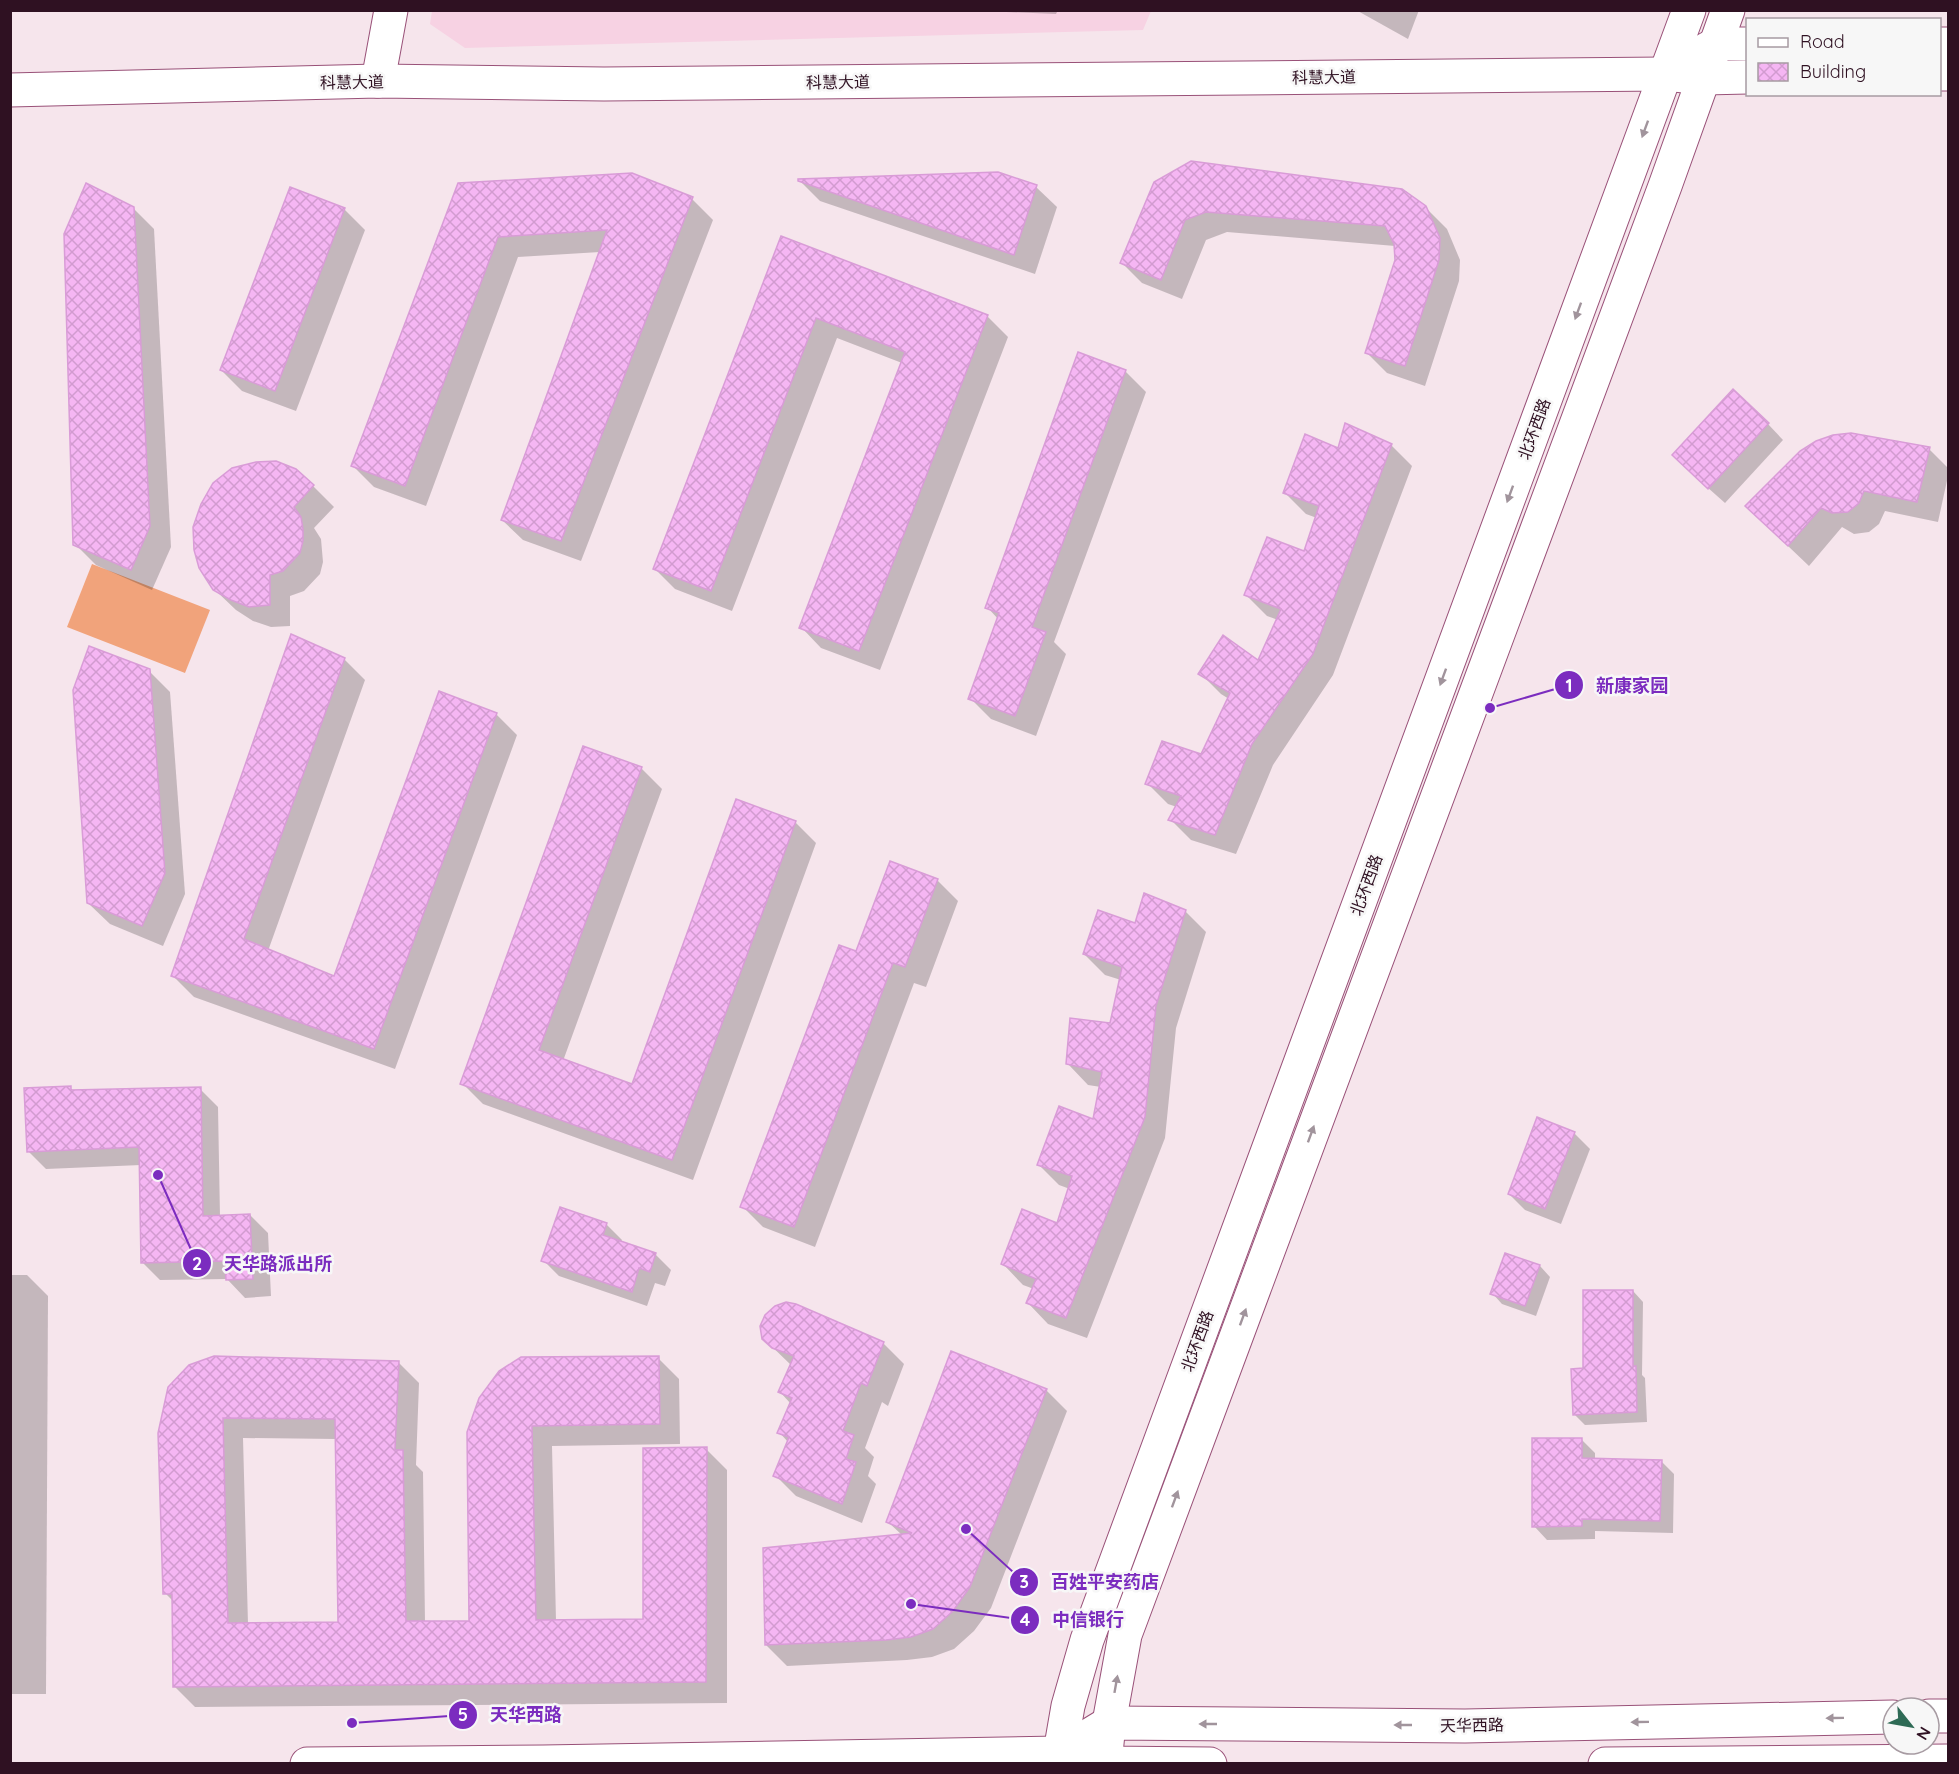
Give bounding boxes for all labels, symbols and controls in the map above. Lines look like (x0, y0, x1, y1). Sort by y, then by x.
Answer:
legend (1746, 18, 1941, 96)
text: Road (1800, 30, 1845, 53)
text: Building (1800, 60, 1866, 83)
street label: 科慧大道 (1292, 66, 1356, 88)
street label: 科慧大道 (320, 71, 384, 93)
street label: 科慧大道 (806, 71, 870, 93)
one-way arrow (1640, 120, 1650, 138)
one-way arrow (1572, 303, 1582, 321)
street label: 北环西路 (1514, 396, 1554, 462)
one-way arrow (1505, 486, 1515, 504)
callout: 新康家园 (1554, 667, 1680, 703)
one-way arrow (1437, 668, 1447, 686)
text: 1 (1565, 674, 1573, 697)
text: 新康家园 (1596, 674, 1668, 697)
street label: 北环西路 (1346, 852, 1386, 918)
one-way arrow (1307, 1125, 1316, 1143)
callout: 天华路派出所 (182, 1245, 344, 1281)
text: 2 (192, 1252, 202, 1275)
text: 天华路派出所 (224, 1252, 332, 1275)
one-way arrow (1238, 1307, 1248, 1325)
street label: 北环西路 (1177, 1308, 1217, 1374)
one-way arrow (1171, 1490, 1180, 1508)
callout: 百姓平安药店 (1009, 1564, 1171, 1600)
text: 3 (1019, 1570, 1029, 1593)
text: 百姓平安药店 (1051, 1570, 1159, 1593)
callout: 中信银行 (1010, 1602, 1136, 1638)
text: 4 (1020, 1608, 1031, 1631)
text: 中信银行 (1052, 1608, 1124, 1631)
one-way arrow (1112, 1675, 1121, 1694)
north arrow (1881, 1696, 1941, 1756)
callout: 天华西路 (448, 1697, 574, 1733)
text: 5 (458, 1703, 468, 1726)
text: 天华西路 (490, 1703, 562, 1726)
one-way arrow (1825, 1713, 1844, 1723)
street label: 天华西路 (1440, 1714, 1504, 1736)
one-way arrow (1630, 1717, 1649, 1727)
one-way arrow (1198, 1719, 1217, 1729)
one-way arrow (1393, 1721, 1412, 1730)
text: N (1912, 1724, 1935, 1744)

